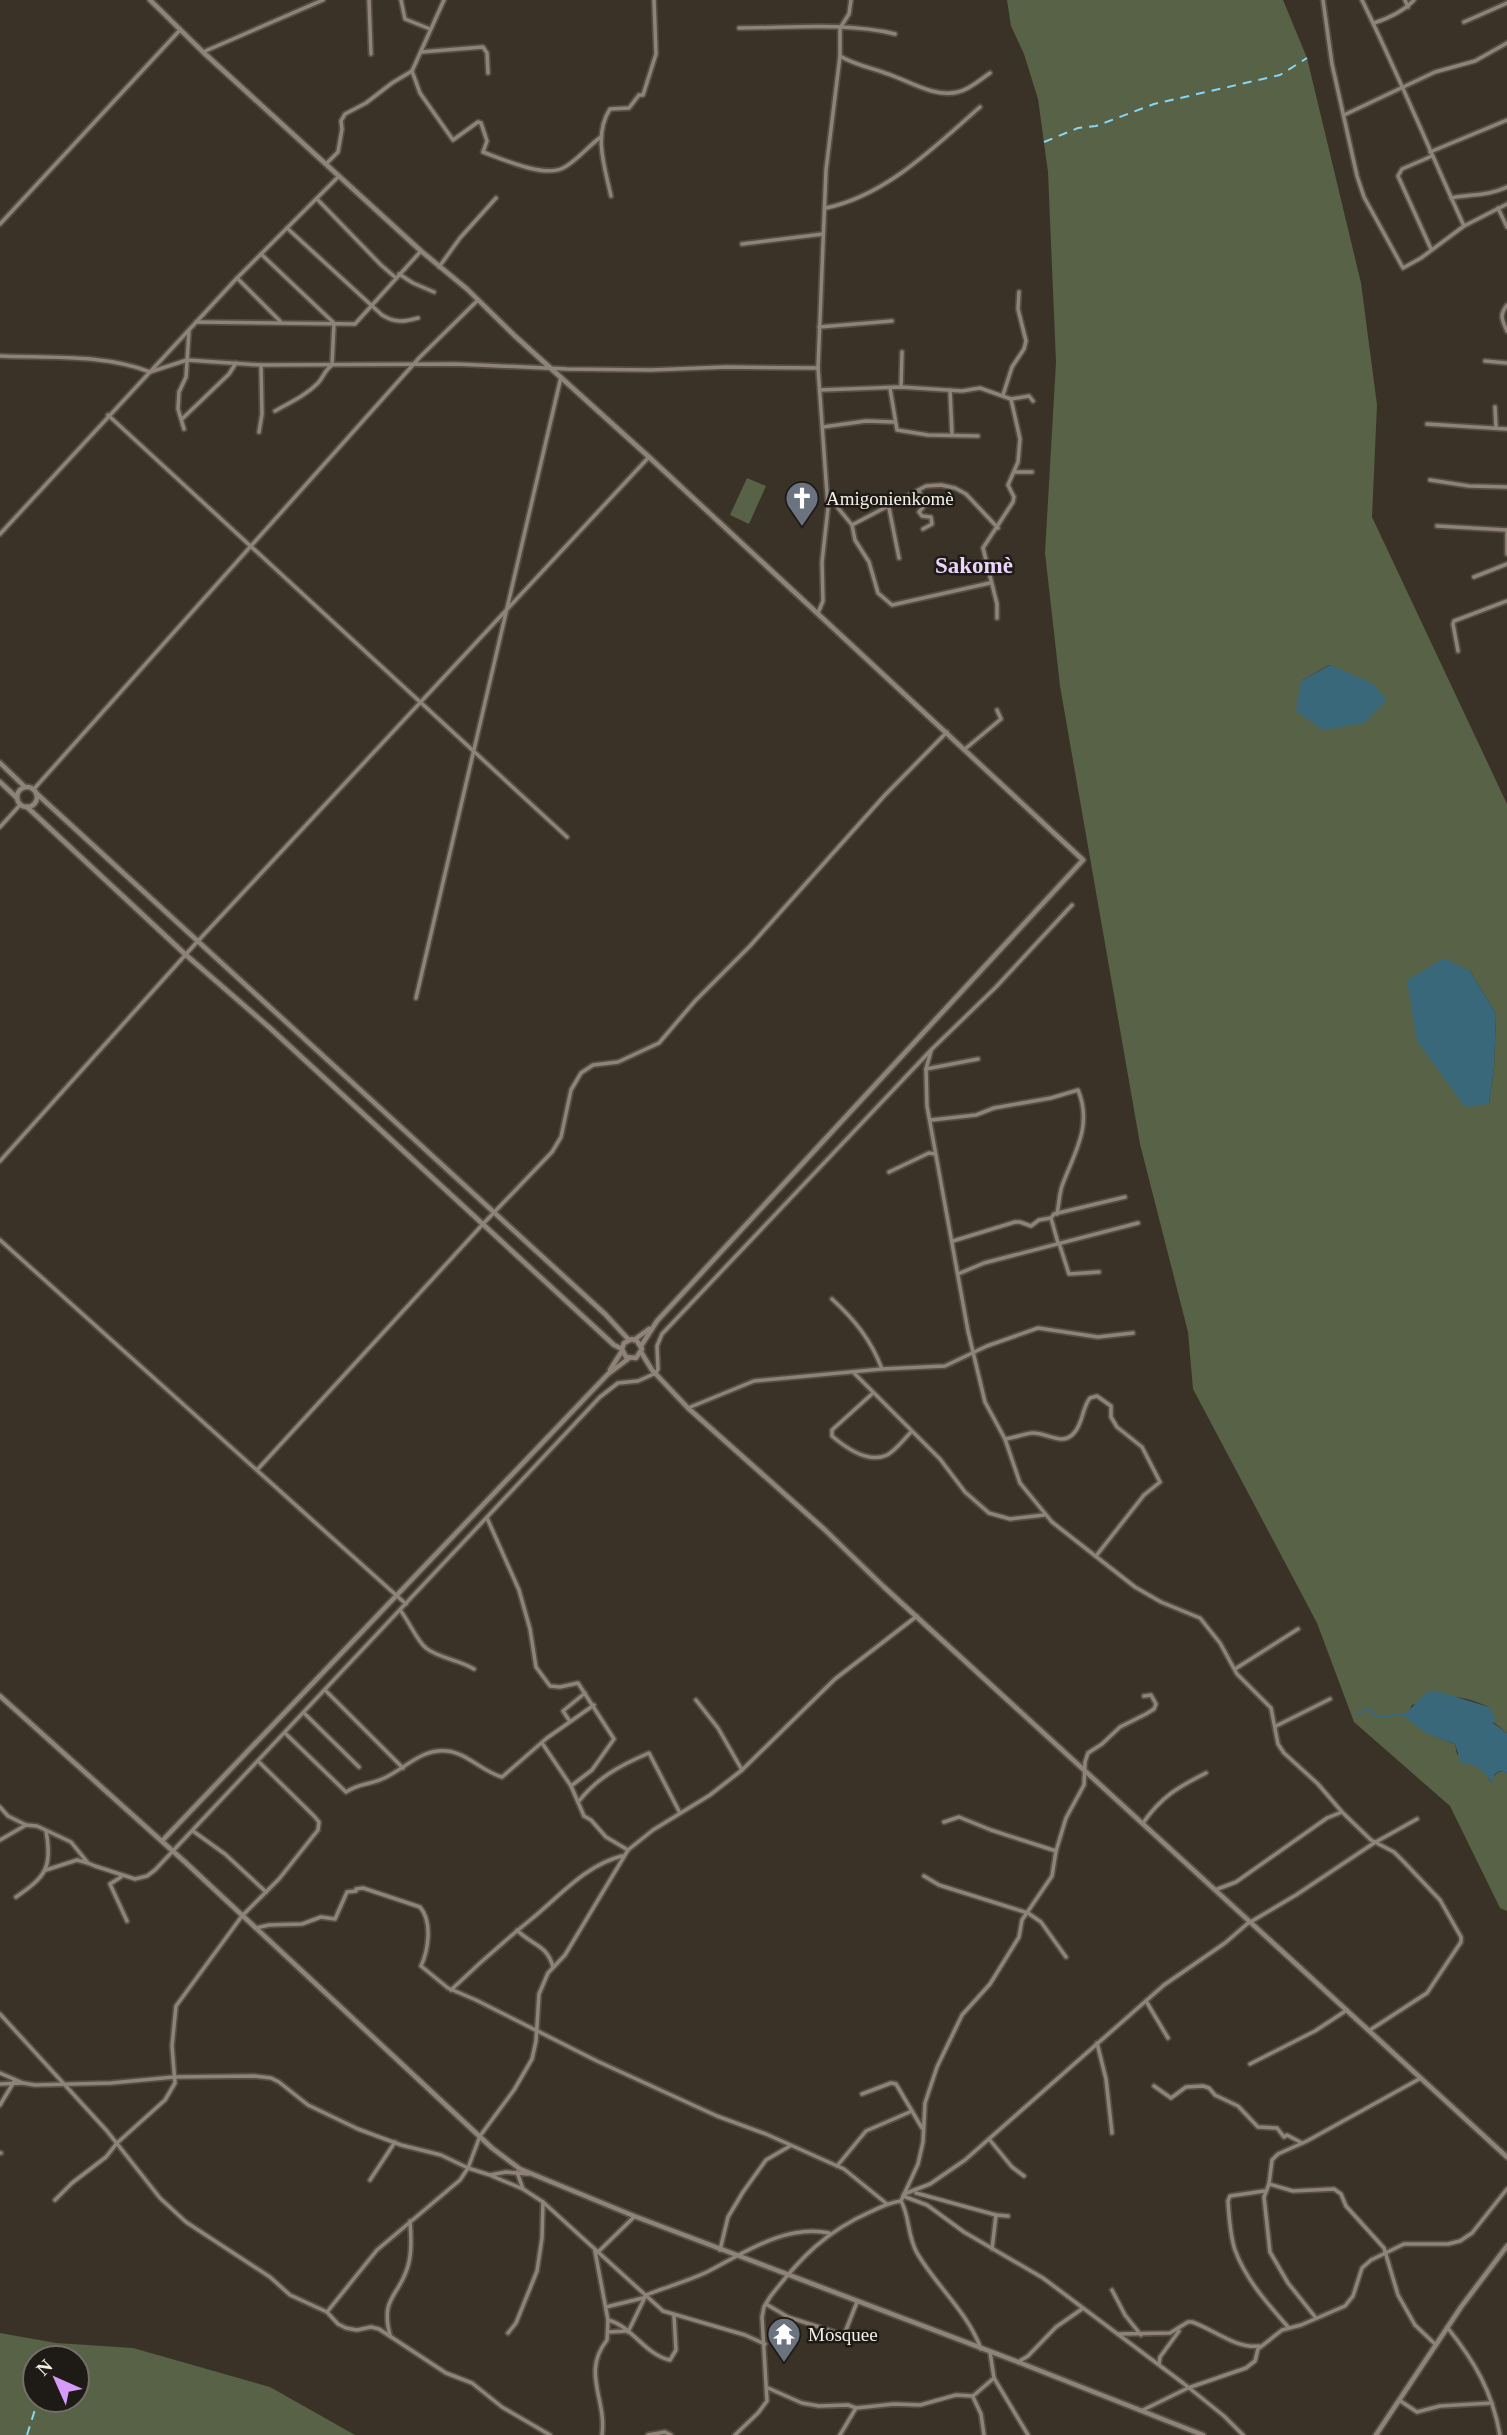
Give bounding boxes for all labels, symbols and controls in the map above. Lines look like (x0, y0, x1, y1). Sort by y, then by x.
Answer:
church icon: Amigonienkomè (783, 479, 821, 528)
place label: Amigonienkomè (826, 488, 954, 509)
district label: Sakomè (935, 553, 1013, 578)
temple icon: Mosquee (765, 2315, 803, 2364)
place label: Mosquee (808, 2324, 878, 2345)
north arrow (21, 2344, 91, 2414)
text: N (32, 2355, 57, 2380)

